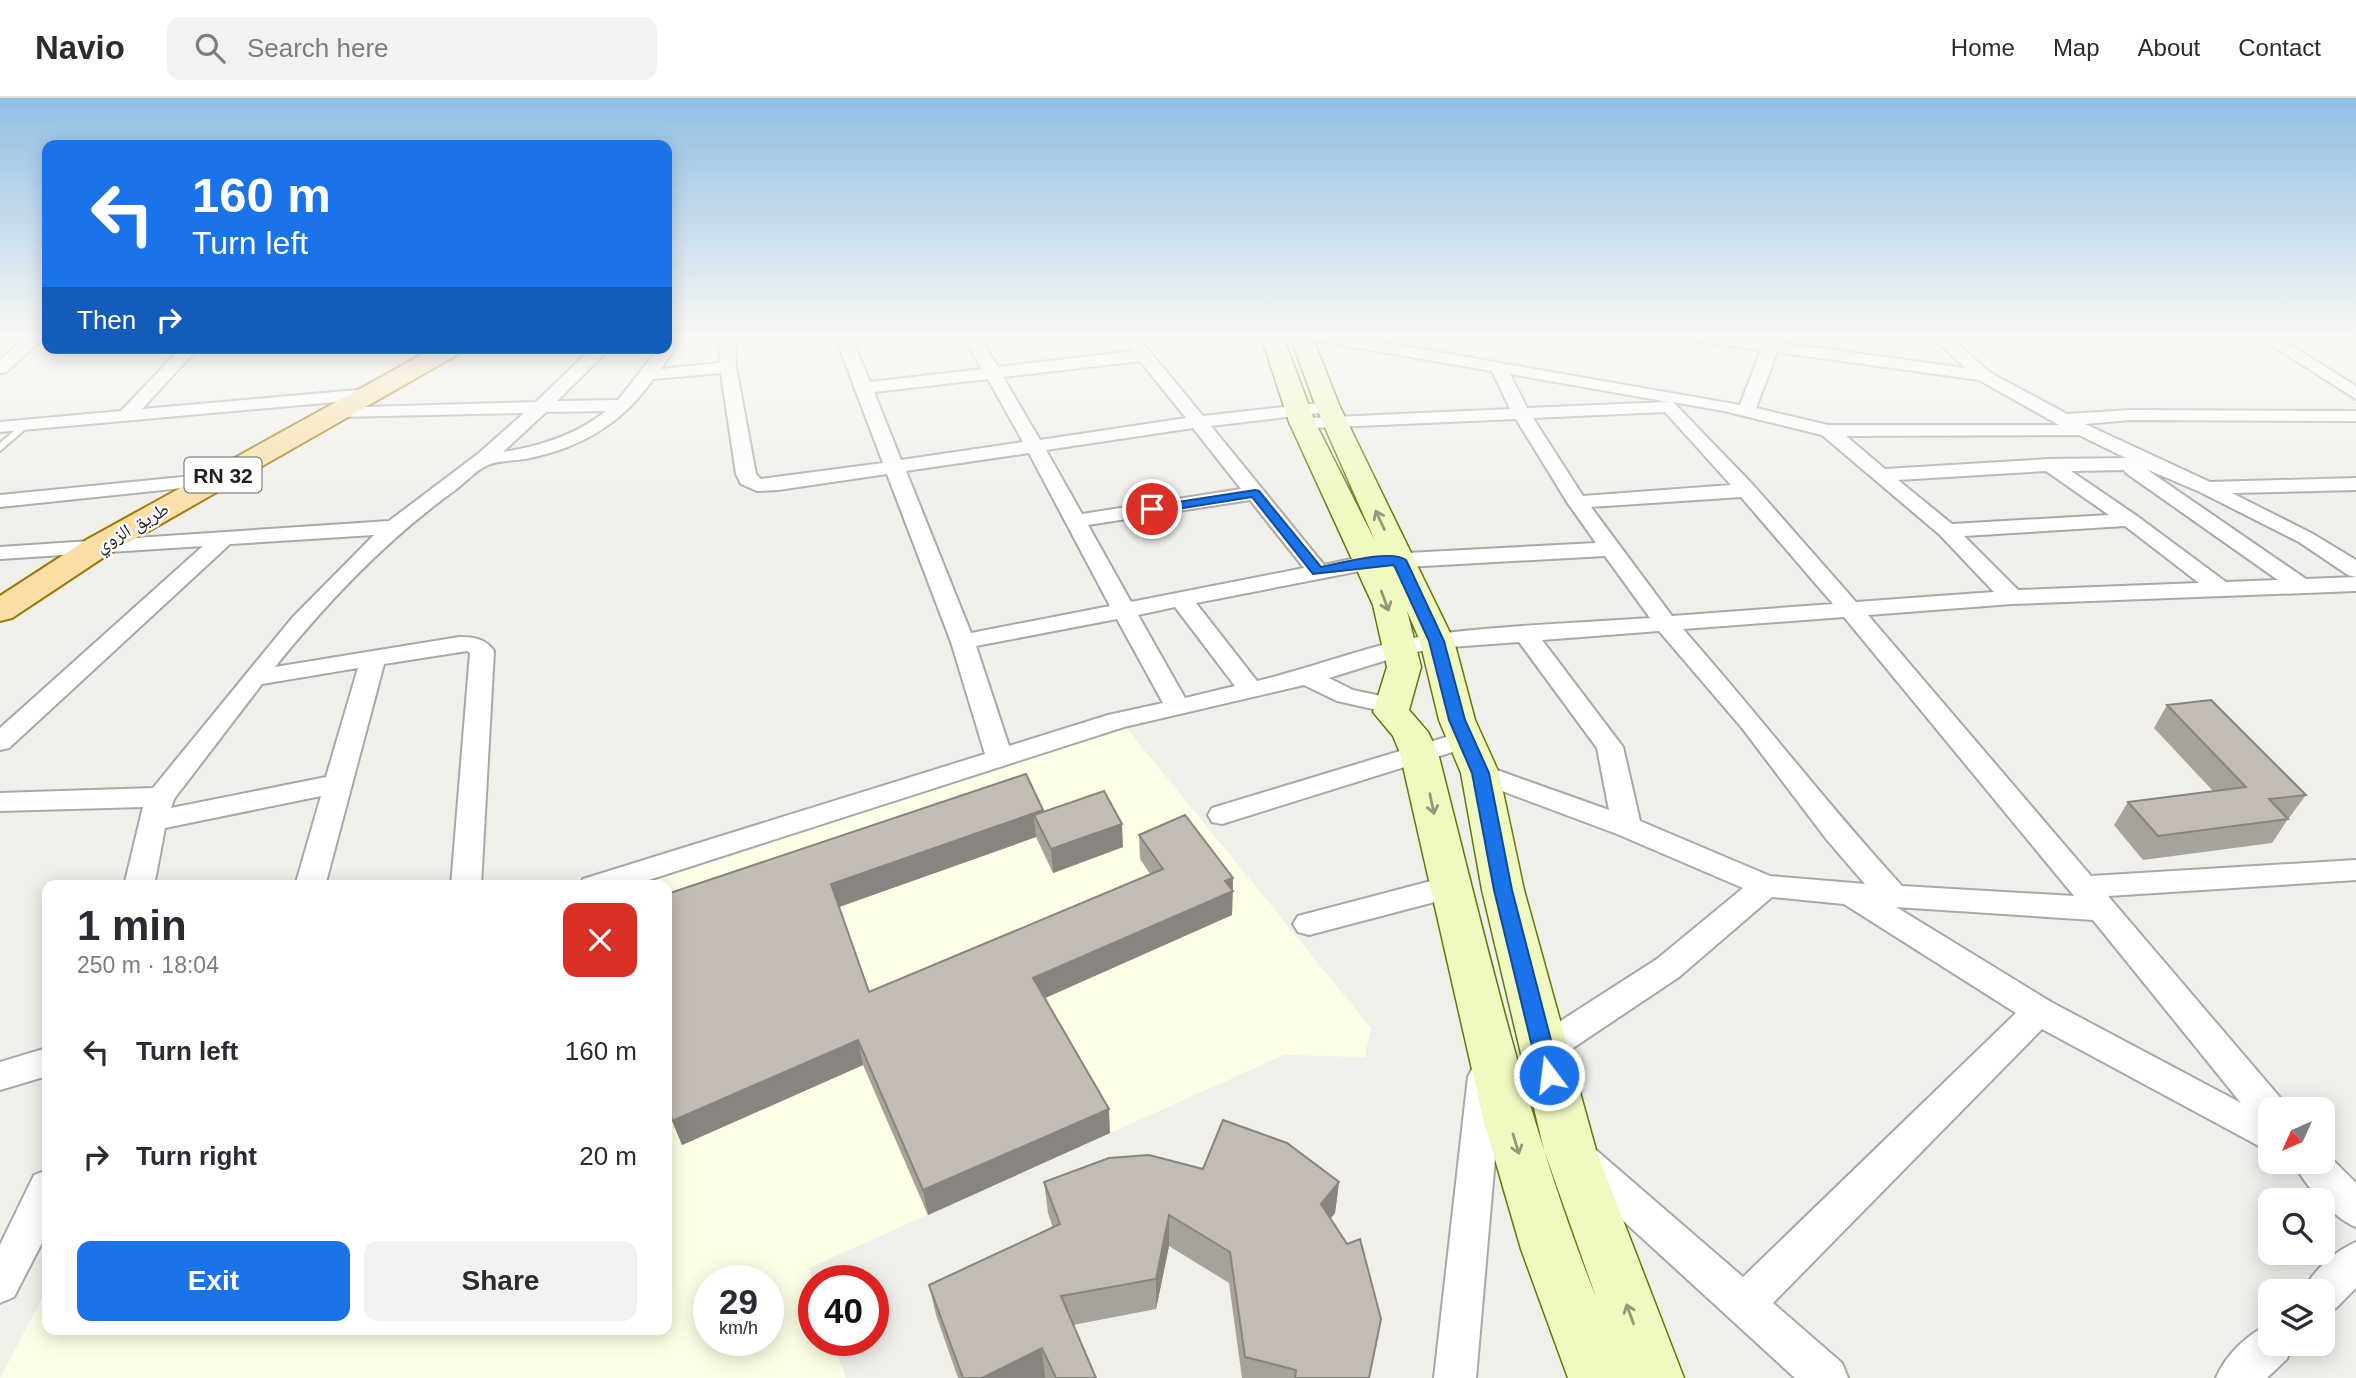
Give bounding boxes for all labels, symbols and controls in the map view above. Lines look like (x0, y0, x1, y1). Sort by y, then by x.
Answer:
search box (167, 17, 657, 80)
text: Navio (35, 29, 125, 66)
icon: search (191, 29, 229, 67)
text: Search here (247, 33, 389, 63)
text: Home (1951, 34, 2015, 61)
text: Map (2053, 34, 2100, 61)
text: About (2138, 34, 2200, 61)
text: Contact (2238, 34, 2321, 61)
icon: left (77, 168, 168, 259)
text: 160 m (192, 168, 331, 222)
text: Turn left (192, 225, 308, 261)
icon: right (150, 301, 188, 339)
text: Then (77, 305, 136, 335)
road number: RN 32 (184, 458, 262, 492)
pin (1122, 479, 1182, 539)
icon: arrive (1133, 490, 1171, 528)
street label: طريق الزوي (92, 498, 175, 561)
one-way arrow (1373, 510, 1386, 531)
one-way arrow (1380, 589, 1392, 611)
one-way arrow (1426, 793, 1439, 815)
text: 1 min (77, 902, 187, 949)
button: close (563, 903, 637, 977)
text: 250 m · 18:04 (77, 952, 219, 978)
icon: left (77, 1033, 115, 1071)
text: Turn left (136, 1036, 238, 1066)
text: 160 m (565, 1036, 637, 1066)
position arrow (1512, 1038, 1586, 1112)
north arrow (2258, 1097, 2334, 1174)
map controls (2258, 1097, 2335, 1356)
one-way arrow (1511, 1133, 1524, 1155)
icon: right (77, 1138, 115, 1176)
text: Turn right (136, 1141, 257, 1171)
text: 20 m (579, 1141, 637, 1171)
button: search (2258, 1188, 2335, 1265)
button: Exit (77, 1241, 350, 1321)
button: Share (364, 1241, 637, 1321)
speed limit sign: 40 (798, 1265, 889, 1356)
button: layers (2258, 1279, 2335, 1356)
text: 29 (719, 1282, 758, 1321)
one-way arrow (1623, 1303, 1635, 1325)
text: km/h (719, 1318, 758, 1338)

